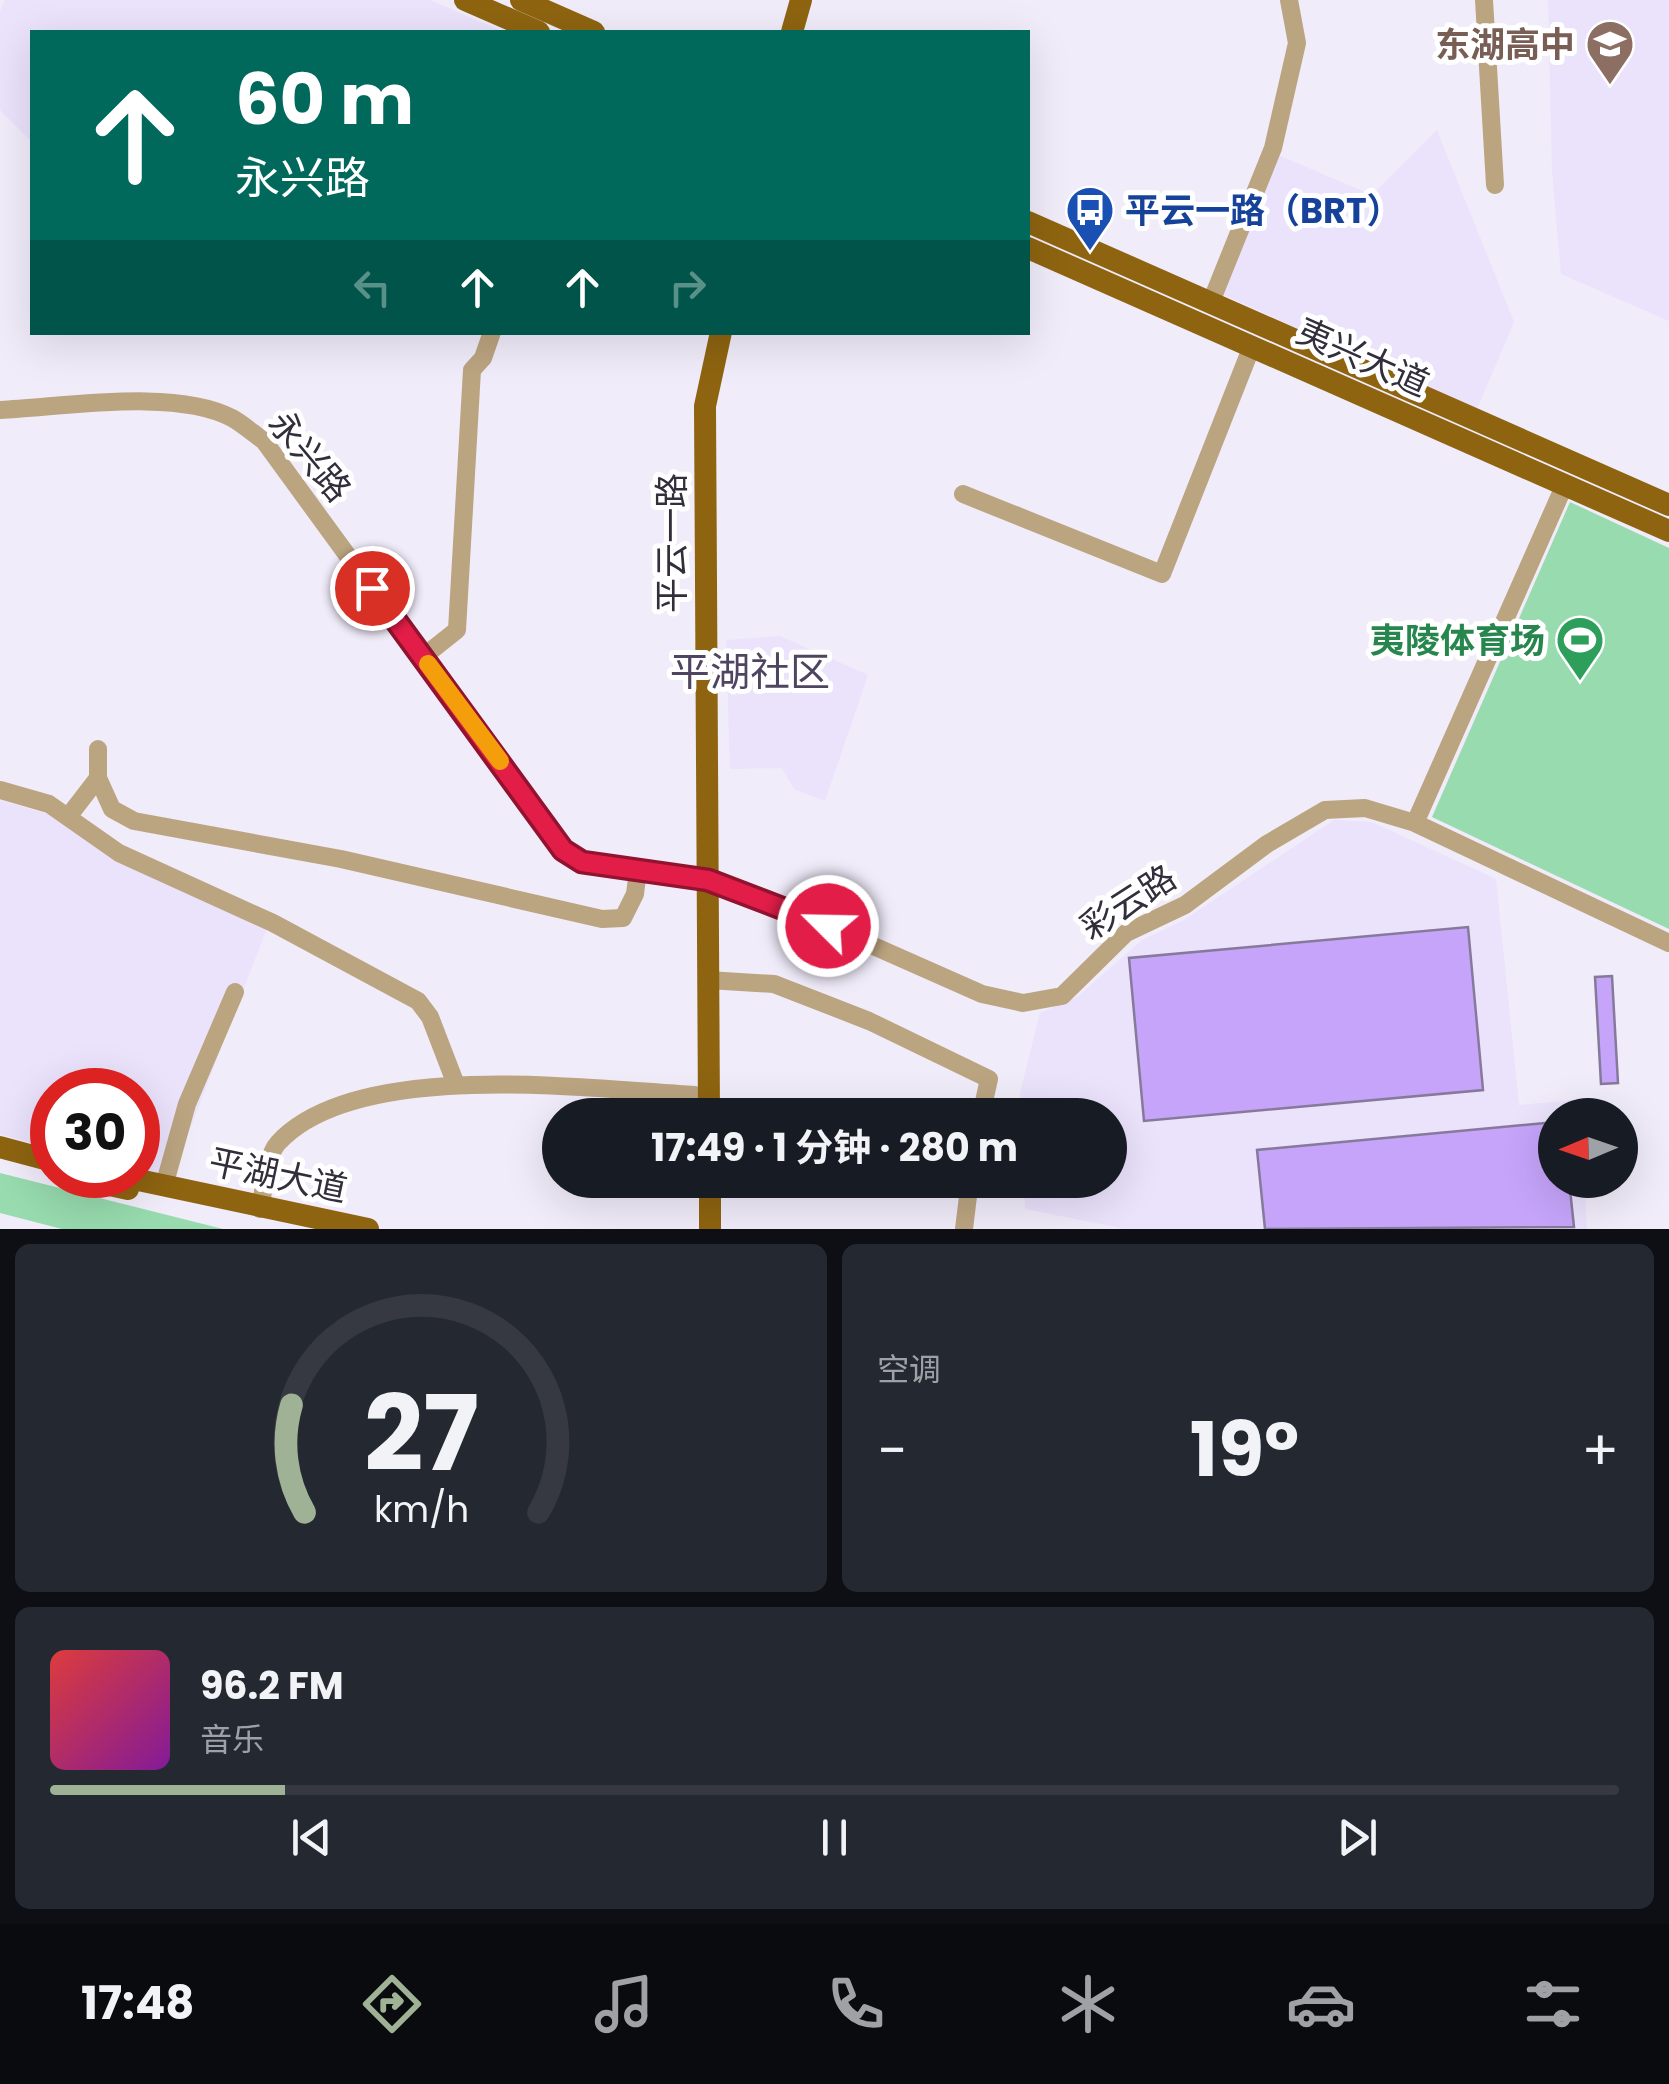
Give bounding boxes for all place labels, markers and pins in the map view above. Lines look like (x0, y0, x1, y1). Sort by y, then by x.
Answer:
school or university icon: 东湖高中 (1584, 18, 1636, 86)
place label: 东湖高中 (1435, 20, 1575, 69)
bus stop icon: 平云一路（BRT） (1064, 184, 1116, 252)
place label: 平云一路（BRT） (1125, 186, 1402, 235)
pin (330, 546, 415, 631)
sports icon: 夷陵体育场 (1554, 614, 1606, 682)
place label: 夷陵体育场 (1370, 616, 1545, 665)

